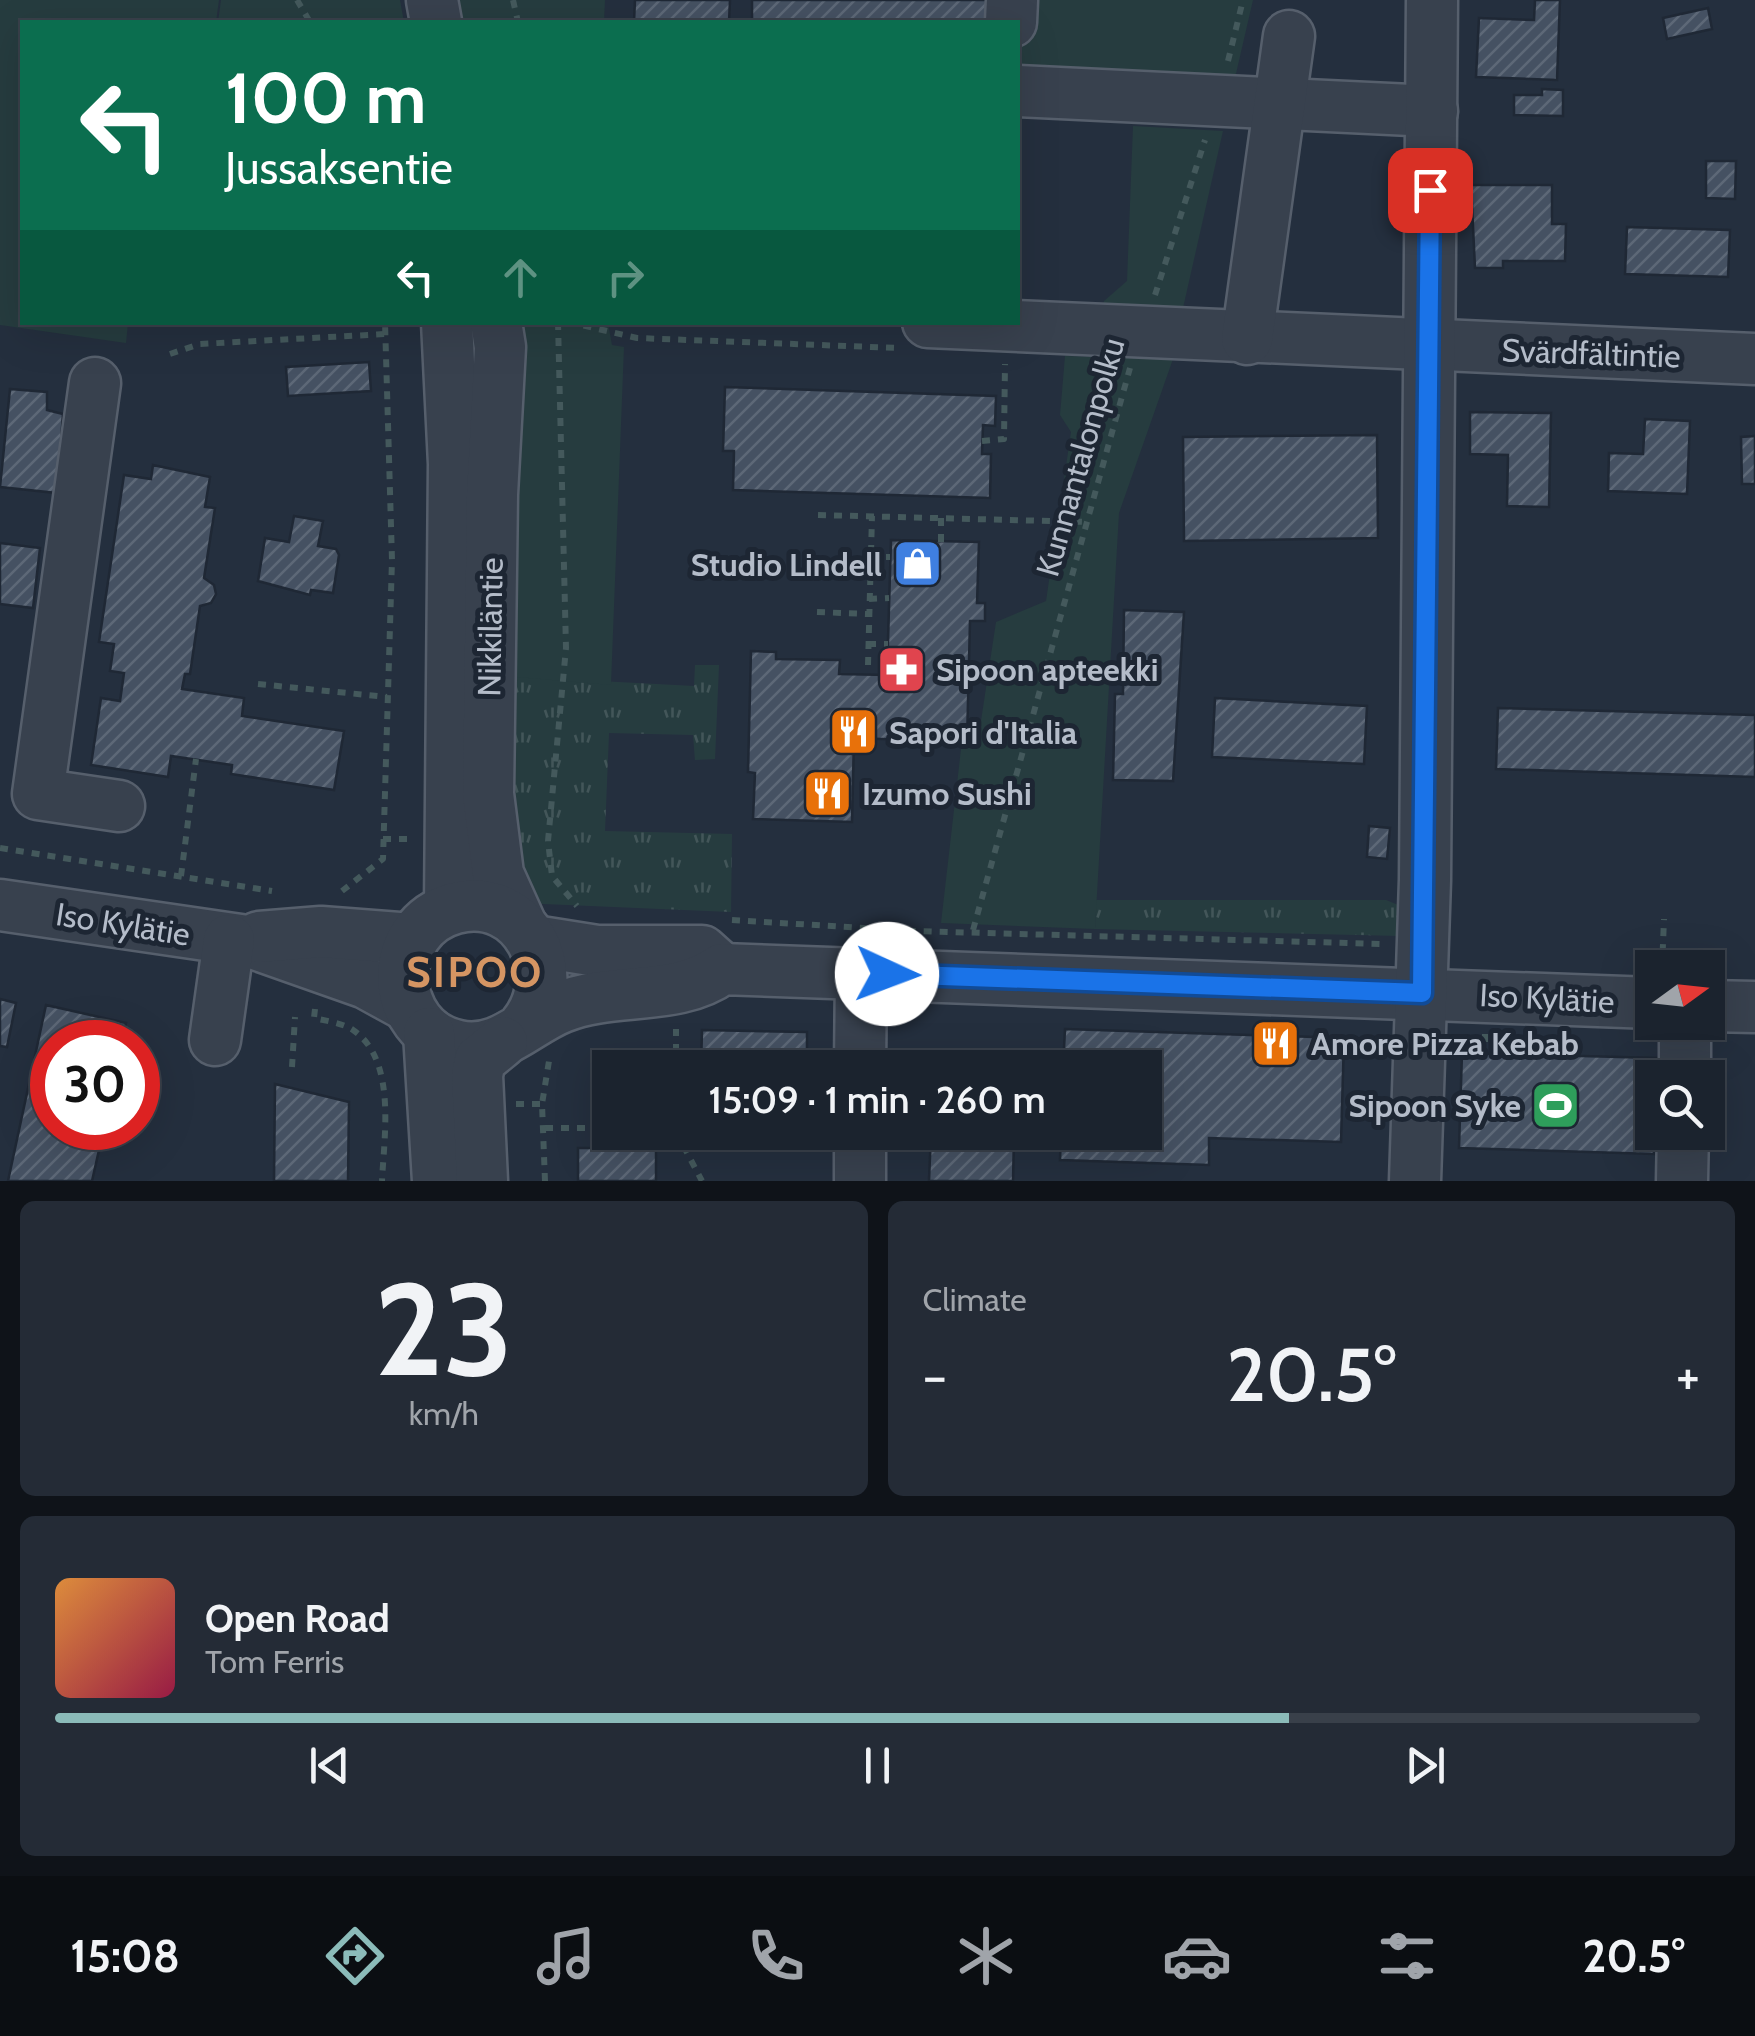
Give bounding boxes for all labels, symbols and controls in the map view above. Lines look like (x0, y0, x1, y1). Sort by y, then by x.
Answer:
text: 100 m (225, 55, 426, 141)
icon: left (60, 60, 190, 190)
text: Jussaksentie (225, 141, 453, 195)
pin (1388, 148, 1473, 233)
icon: arrive (1403, 163, 1458, 218)
icon: left (388, 250, 443, 305)
icon: ahead (493, 250, 548, 305)
icon: right (598, 250, 653, 305)
street label: Svärdfältintie (1501, 330, 1681, 376)
street label: Kunnantalonpolku (1027, 333, 1133, 581)
shop icon: Studio Lindell (891, 538, 943, 590)
place label: Studio Lindell (691, 545, 882, 584)
street label: Nikkiläntie (469, 557, 511, 697)
pharmacy icon: Sipoon apteekki (875, 643, 927, 695)
place label: Sipoon apteekki (936, 650, 1158, 689)
restaurant icon: Sapori d'Italia (828, 706, 880, 758)
place label: Sapori d'Italia (889, 713, 1077, 752)
restaurant icon: Izumo Sushi (801, 767, 853, 819)
place label: Izumo Sushi (862, 774, 1032, 813)
street label: Iso Kylätie (53, 894, 193, 954)
position arrow (835, 922, 939, 1026)
district label: SIPOO (406, 946, 544, 998)
north arrow (1635, 950, 1725, 1040)
map controls (1635, 950, 1725, 1150)
street label: Iso Kylätie (1479, 975, 1615, 1021)
restaurant icon: Amore Pizza Kebab (1250, 1017, 1302, 1069)
speed limit sign: 30 (30, 1020, 160, 1150)
place label: Amore Pizza Kebab (1311, 1024, 1579, 1063)
button: search (1635, 1060, 1725, 1150)
text: 15:09 · 1 min · 260 m (708, 1076, 1046, 1123)
sports icon: Sipoon Syke (1530, 1079, 1582, 1131)
place label: Sipoon Syke (1349, 1086, 1521, 1125)
text: 23 (374, 1250, 513, 1408)
text: Climate (923, 1280, 1027, 1319)
text: 20.5° (1226, 1329, 1396, 1420)
text: − (923, 1342, 947, 1409)
text: + (1676, 1342, 1700, 1409)
text: km/h (409, 1394, 479, 1433)
text: Open Road (205, 1595, 390, 1642)
text: Tom Ferris (205, 1642, 344, 1681)
icon: previous (302, 1738, 357, 1793)
icon: pause (850, 1738, 905, 1793)
icon: next (1398, 1738, 1453, 1793)
icon: directions (320, 1921, 390, 1991)
icon: music (531, 1921, 601, 1991)
icon: phone (741, 1921, 811, 1991)
icon: climate (951, 1921, 1021, 1991)
icon: car (1162, 1921, 1232, 1991)
icon: filters (1372, 1921, 1442, 1991)
text: 15:08 (70, 1929, 180, 1983)
text: 20.5° (1583, 1929, 1685, 1983)

